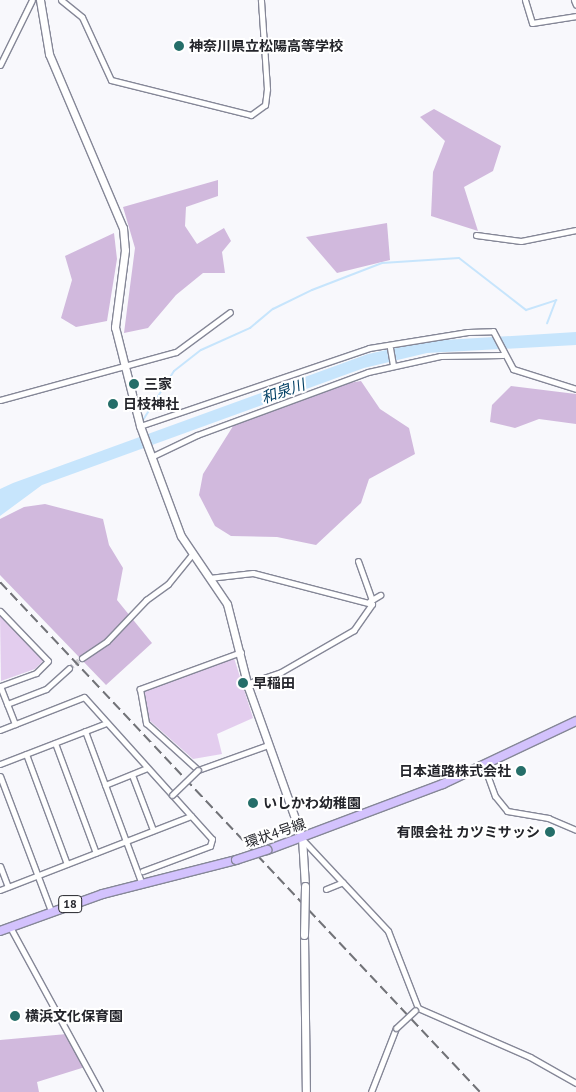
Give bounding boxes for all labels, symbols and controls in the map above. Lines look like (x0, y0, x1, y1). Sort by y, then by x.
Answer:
place label: 神奈川県立松陽高等学校 (189, 38, 343, 54)
marker: 神奈川県立松陽高等学校 (173, 40, 185, 52)
water label: 和泉川 (259, 375, 307, 407)
place label: 三家 (144, 376, 172, 392)
marker: 三家 (128, 378, 140, 390)
place label: 日枝神社 (123, 396, 179, 412)
marker: 日枝神社 (107, 398, 119, 410)
place label: 早稲田 (253, 675, 295, 691)
marker: 早稲田 (237, 677, 249, 689)
place label: 日本道路株式会社 (399, 763, 511, 779)
marker: 日本道路株式会社 (515, 765, 527, 777)
place label: いしかわ幼稚園 (263, 795, 361, 811)
marker: いしかわ幼稚園 (247, 797, 259, 809)
street label: 環状4号線 (242, 815, 308, 851)
place label: 有限会社 カツミサッシ (396, 824, 540, 840)
marker: 有限会社 カツミサッシ (544, 826, 556, 838)
road number: 18 (58, 894, 82, 914)
place label: 横浜文化保育園 (25, 1008, 123, 1024)
marker: 横浜文化保育園 (9, 1010, 21, 1022)

